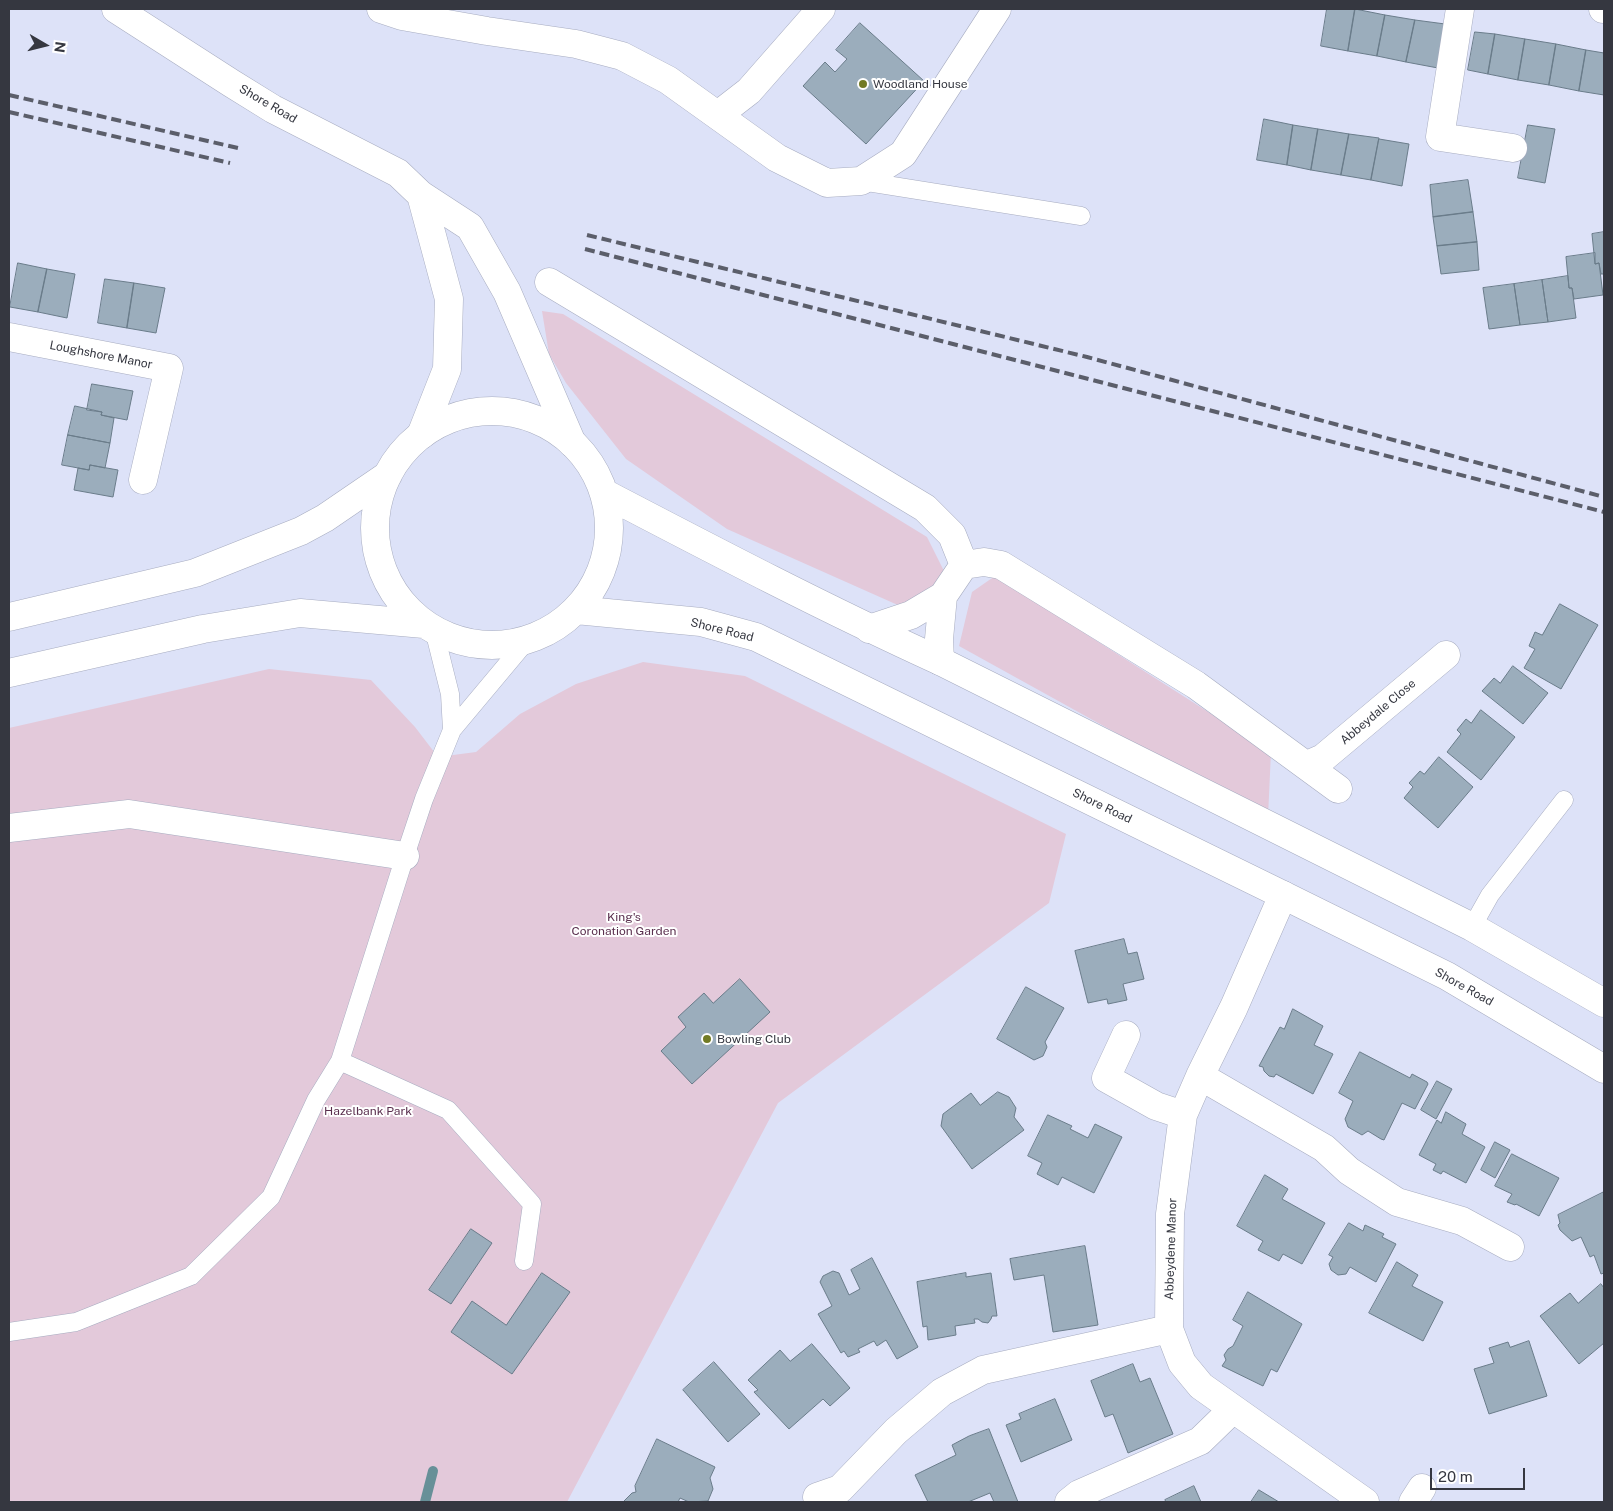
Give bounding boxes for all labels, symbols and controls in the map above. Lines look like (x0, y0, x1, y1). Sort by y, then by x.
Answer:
north arrow (20, 20, 70, 70)
text: N (51, 41, 69, 54)
place label: Woodland House (873, 77, 968, 91)
marker: Woodland House (857, 78, 869, 90)
street label: Shore Road (236, 82, 300, 126)
street label: Loughshore Manor (48, 338, 154, 372)
street label: Shore Road (689, 615, 755, 645)
street label: Abbeydale Close (1337, 676, 1419, 748)
street label: Shore Road (1070, 785, 1134, 827)
park label: King's Coronation Garden (572, 910, 676, 938)
street label: Shore Road (1432, 965, 1496, 1009)
place label: Bowling Club (717, 1032, 791, 1046)
marker: Bowling Club (701, 1033, 713, 1045)
park label: Hazelbank Park (324, 1104, 412, 1118)
street label: Abbeydene Manor (1162, 1198, 1180, 1300)
scale bar (1433, 1458, 1528, 1490)
text: 20 m (1438, 1468, 1473, 1485)

